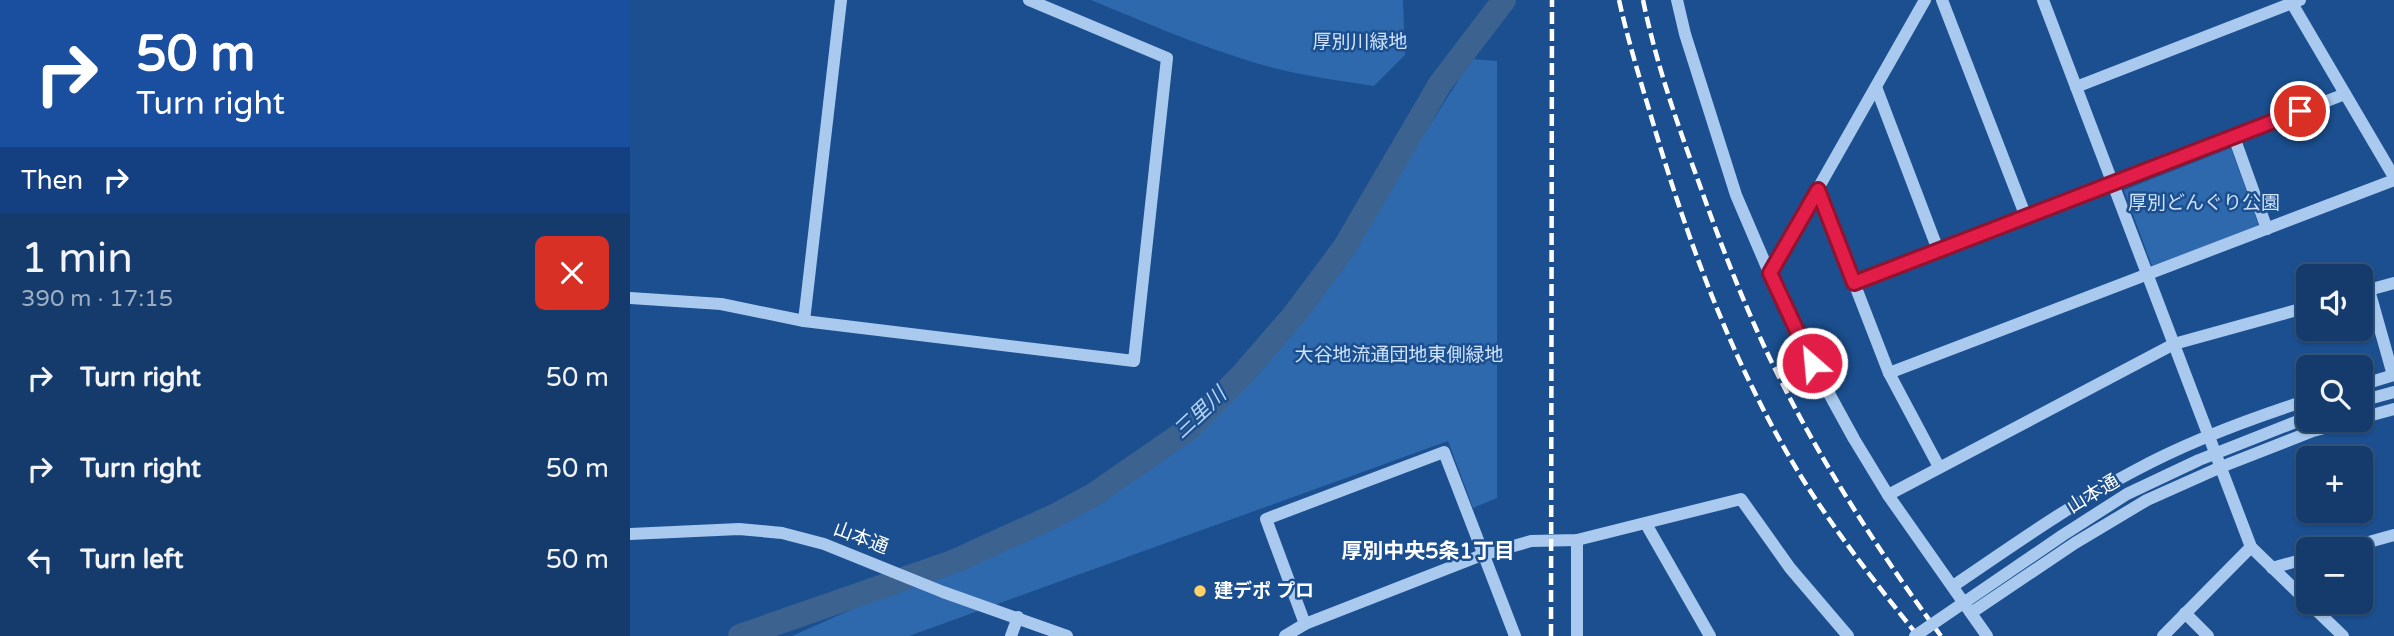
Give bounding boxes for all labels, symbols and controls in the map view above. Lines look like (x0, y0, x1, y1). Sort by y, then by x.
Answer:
text: 50 m (136, 25, 255, 84)
icon: right (21, 28, 112, 119)
park label: 厚別川緑地 (1312, 31, 1408, 53)
pin (2270, 81, 2330, 141)
text: Turn right (136, 85, 285, 123)
icon: arrive (2281, 92, 2319, 130)
icon: right (97, 161, 135, 199)
text: Then (21, 165, 83, 196)
park label: 厚別どんぐり公園 (2128, 192, 2280, 214)
text: 1 min (21, 233, 133, 284)
button: close (535, 236, 609, 310)
map controls (2296, 264, 2373, 614)
button: sound (2296, 264, 2373, 341)
text: 390 m · 17:15 (21, 285, 173, 313)
position arrow (1775, 326, 1849, 400)
park label: 大谷地流通団地東側緑地 (1294, 344, 1504, 366)
button: search (2296, 355, 2373, 432)
icon: right (21, 359, 59, 397)
text: Turn right (80, 362, 201, 393)
text: 50 m (546, 362, 609, 393)
water label: 三里川 (1168, 381, 1233, 444)
button: + (2296, 446, 2373, 523)
icon: right (21, 450, 59, 488)
text: Turn right (80, 453, 201, 484)
text: 50 m (546, 453, 609, 484)
street label: 山本通 (2063, 470, 2123, 518)
street label: 山本通 (830, 518, 892, 558)
button: − (2296, 537, 2373, 614)
district label: 厚別中央5条1丁目 (1341, 539, 1515, 564)
icon: left (21, 541, 59, 579)
text: Turn left (80, 544, 183, 575)
text: 50 m (546, 544, 609, 575)
place label: 建デポ プロ (1214, 580, 1314, 602)
marker: 建デポ プロ (1192, 583, 1208, 599)

